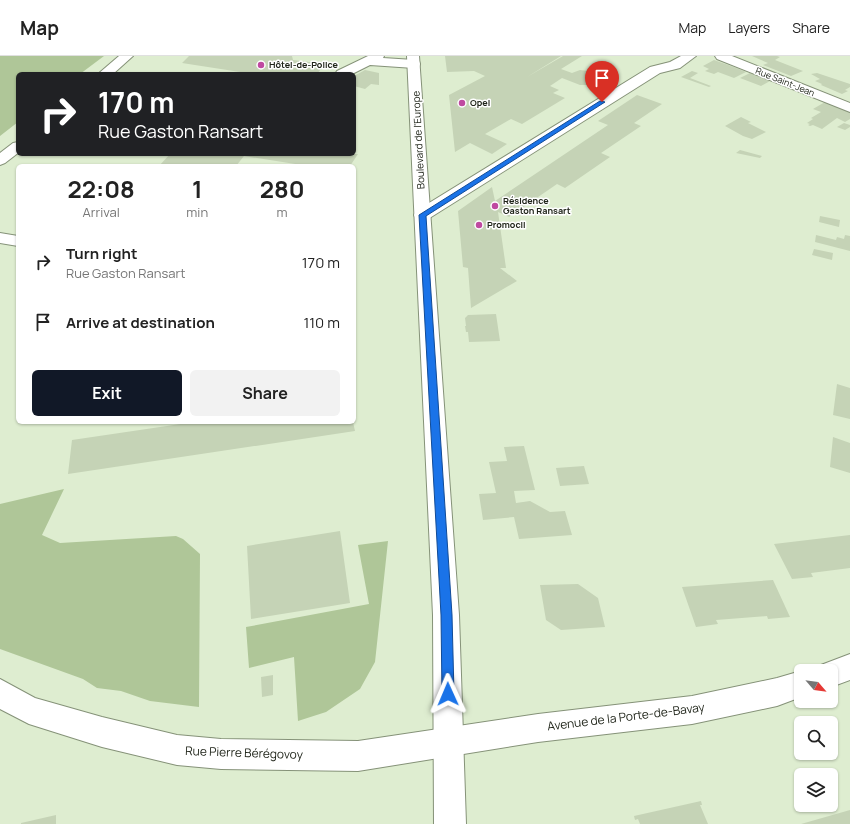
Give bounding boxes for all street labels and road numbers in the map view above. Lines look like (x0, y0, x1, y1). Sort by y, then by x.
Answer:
street label: Rue Saint-Jean (754, 64, 817, 99)
street label: Boulevard de l'Europe (408, 90, 428, 190)
street label: Avenue de la Porte-de-Bavay (546, 698, 706, 735)
street label: Rue Pierre Bérégovoy (185, 742, 304, 763)

